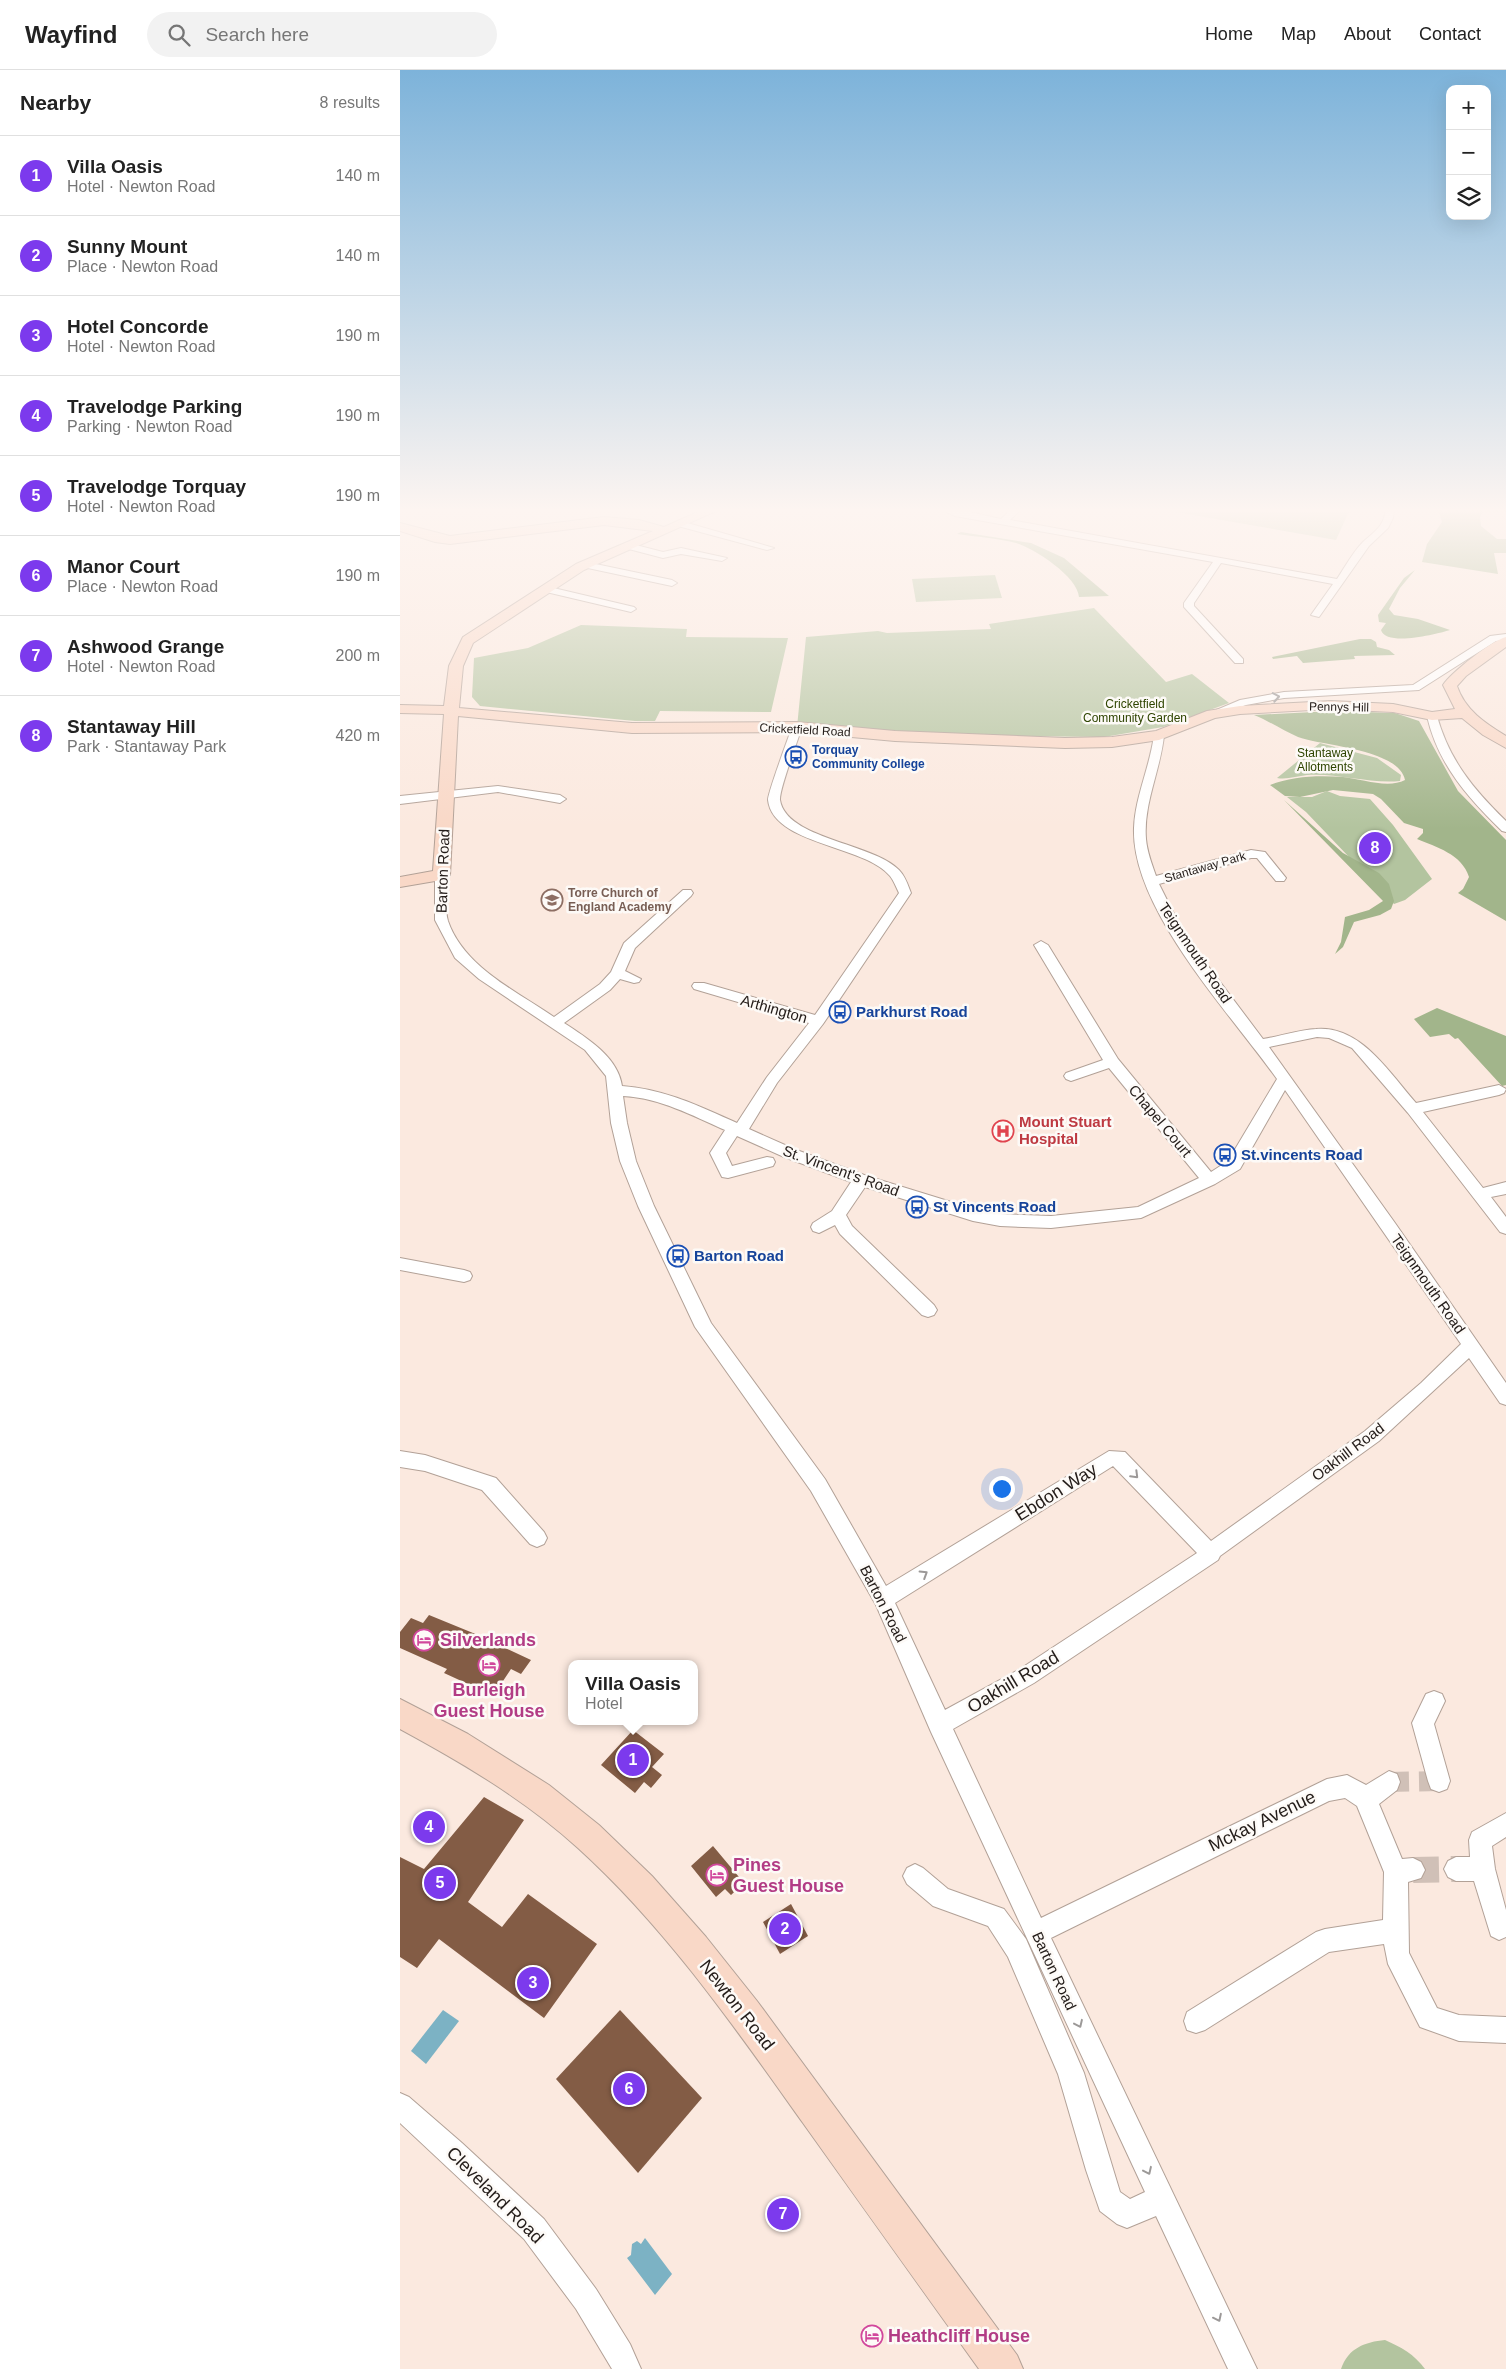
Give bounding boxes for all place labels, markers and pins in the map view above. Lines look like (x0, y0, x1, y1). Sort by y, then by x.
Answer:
place label: Torquay Community College (812, 743, 925, 771)
bus stop icon: Torquay Community College (784, 745, 808, 769)
pin: 8 (1359, 829, 1391, 867)
place label: Torre Church of England Academy (568, 886, 672, 914)
school or university icon: Torre Church of England Academy (540, 888, 564, 912)
bus stop icon: Parkhurst Road (828, 1000, 852, 1024)
place label: Parkhurst Road (856, 1003, 968, 1020)
place label: Mount Stuart Hospital (1019, 1113, 1111, 1147)
hospital icon: Mount Stuart Hospital (991, 1119, 1015, 1143)
bus stop icon: St.vincents Road (1213, 1143, 1237, 1167)
place label: St.vincents Road (1241, 1146, 1363, 1163)
bus stop icon: St Vincents Road (905, 1195, 929, 1219)
place label: St Vincents Road (933, 1198, 1056, 1215)
bus stop icon: Barton Road (666, 1244, 690, 1268)
place label: Barton Road (694, 1247, 784, 1264)
hotel icon: Silverlands (412, 1628, 436, 1652)
place label: Silverlands (440, 1630, 536, 1650)
hotel icon: Burleigh Guest House (477, 1653, 501, 1677)
place label: Burleigh Guest House (433, 1680, 545, 1721)
pin: 1 (617, 1741, 649, 1779)
pin: 4 (413, 1808, 445, 1846)
place label: Pines Guest House (733, 1855, 844, 1896)
hotel icon: Pines Guest House (705, 1863, 729, 1887)
pin: 5 (424, 1864, 456, 1902)
pin: 2 (769, 1910, 801, 1948)
pin: 3 (517, 1964, 549, 2002)
pin: 6 (613, 2070, 645, 2108)
pin: 7 (767, 2195, 799, 2233)
hotel icon: Heathcliff House (860, 2324, 884, 2348)
place label: Heathcliff House (888, 2326, 1030, 2346)

